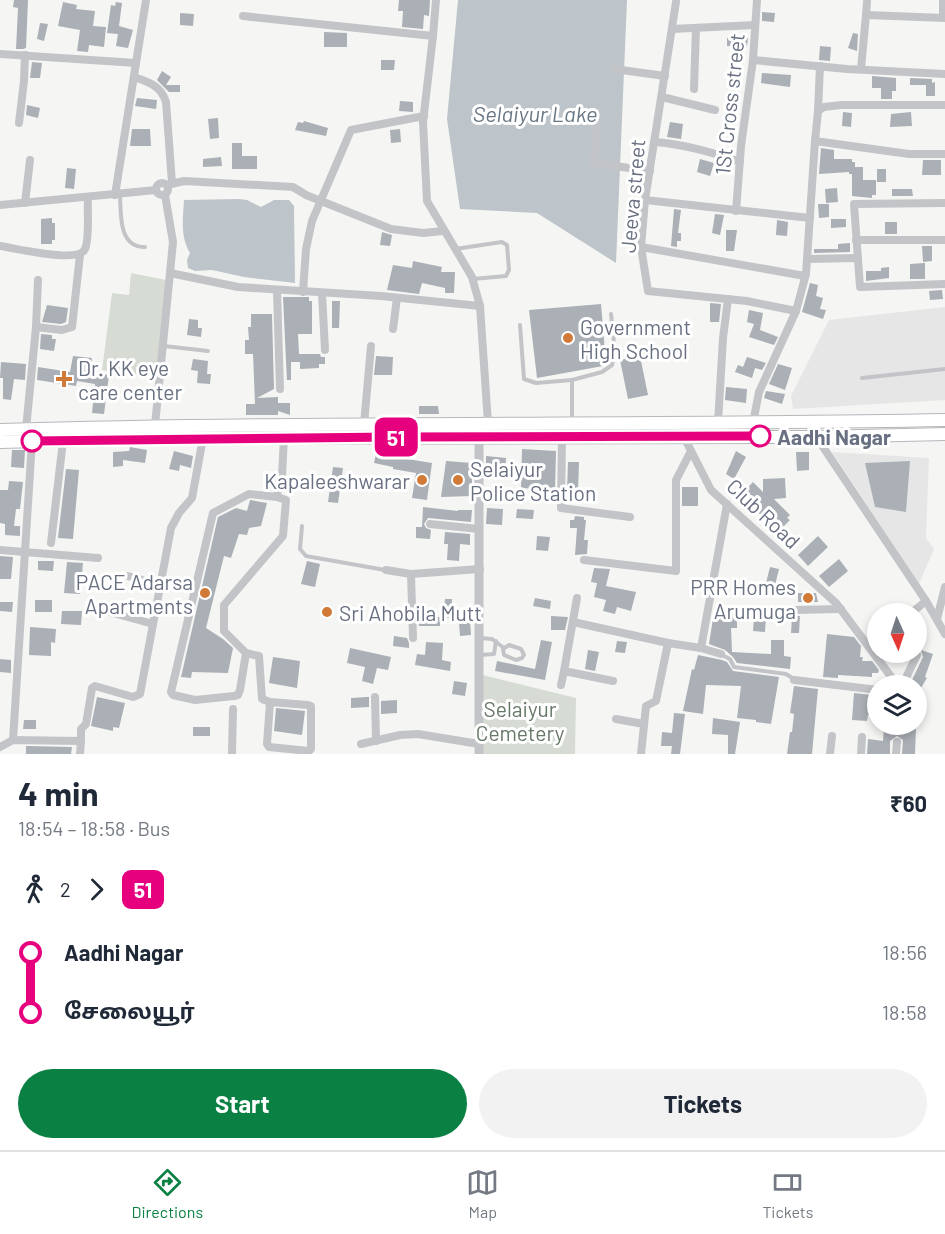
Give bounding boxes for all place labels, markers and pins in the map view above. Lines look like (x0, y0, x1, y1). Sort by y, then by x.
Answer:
place label: Government High School (580, 314, 691, 363)
marker: Government High School (561, 331, 575, 345)
place label: Dr. KK eye care center (78, 355, 182, 404)
marker: Dr. KK eye care center (55, 370, 73, 388)
place label: Aadhi Nagar (777, 424, 891, 449)
marker: Aadhi Nagar (749, 425, 771, 447)
unlabelled marker (21, 430, 43, 452)
place label: Selaiyur Police Station (470, 456, 596, 505)
place label: Kapaleeshwarar (264, 468, 410, 493)
marker: Kapaleeshwarar (415, 473, 429, 487)
marker: Selaiyur Police Station (451, 473, 465, 487)
place label: PACE Adarsa Apartments (76, 569, 193, 618)
place label: PRR Homes Arumuga (690, 574, 796, 623)
marker: PACE Adarsa Apartments (198, 586, 212, 600)
marker: PRR Homes Arumuga (801, 591, 815, 605)
place label: Sri Ahobila Mutt (339, 600, 482, 625)
marker: Sri Ahobila Mutt (320, 605, 334, 619)

